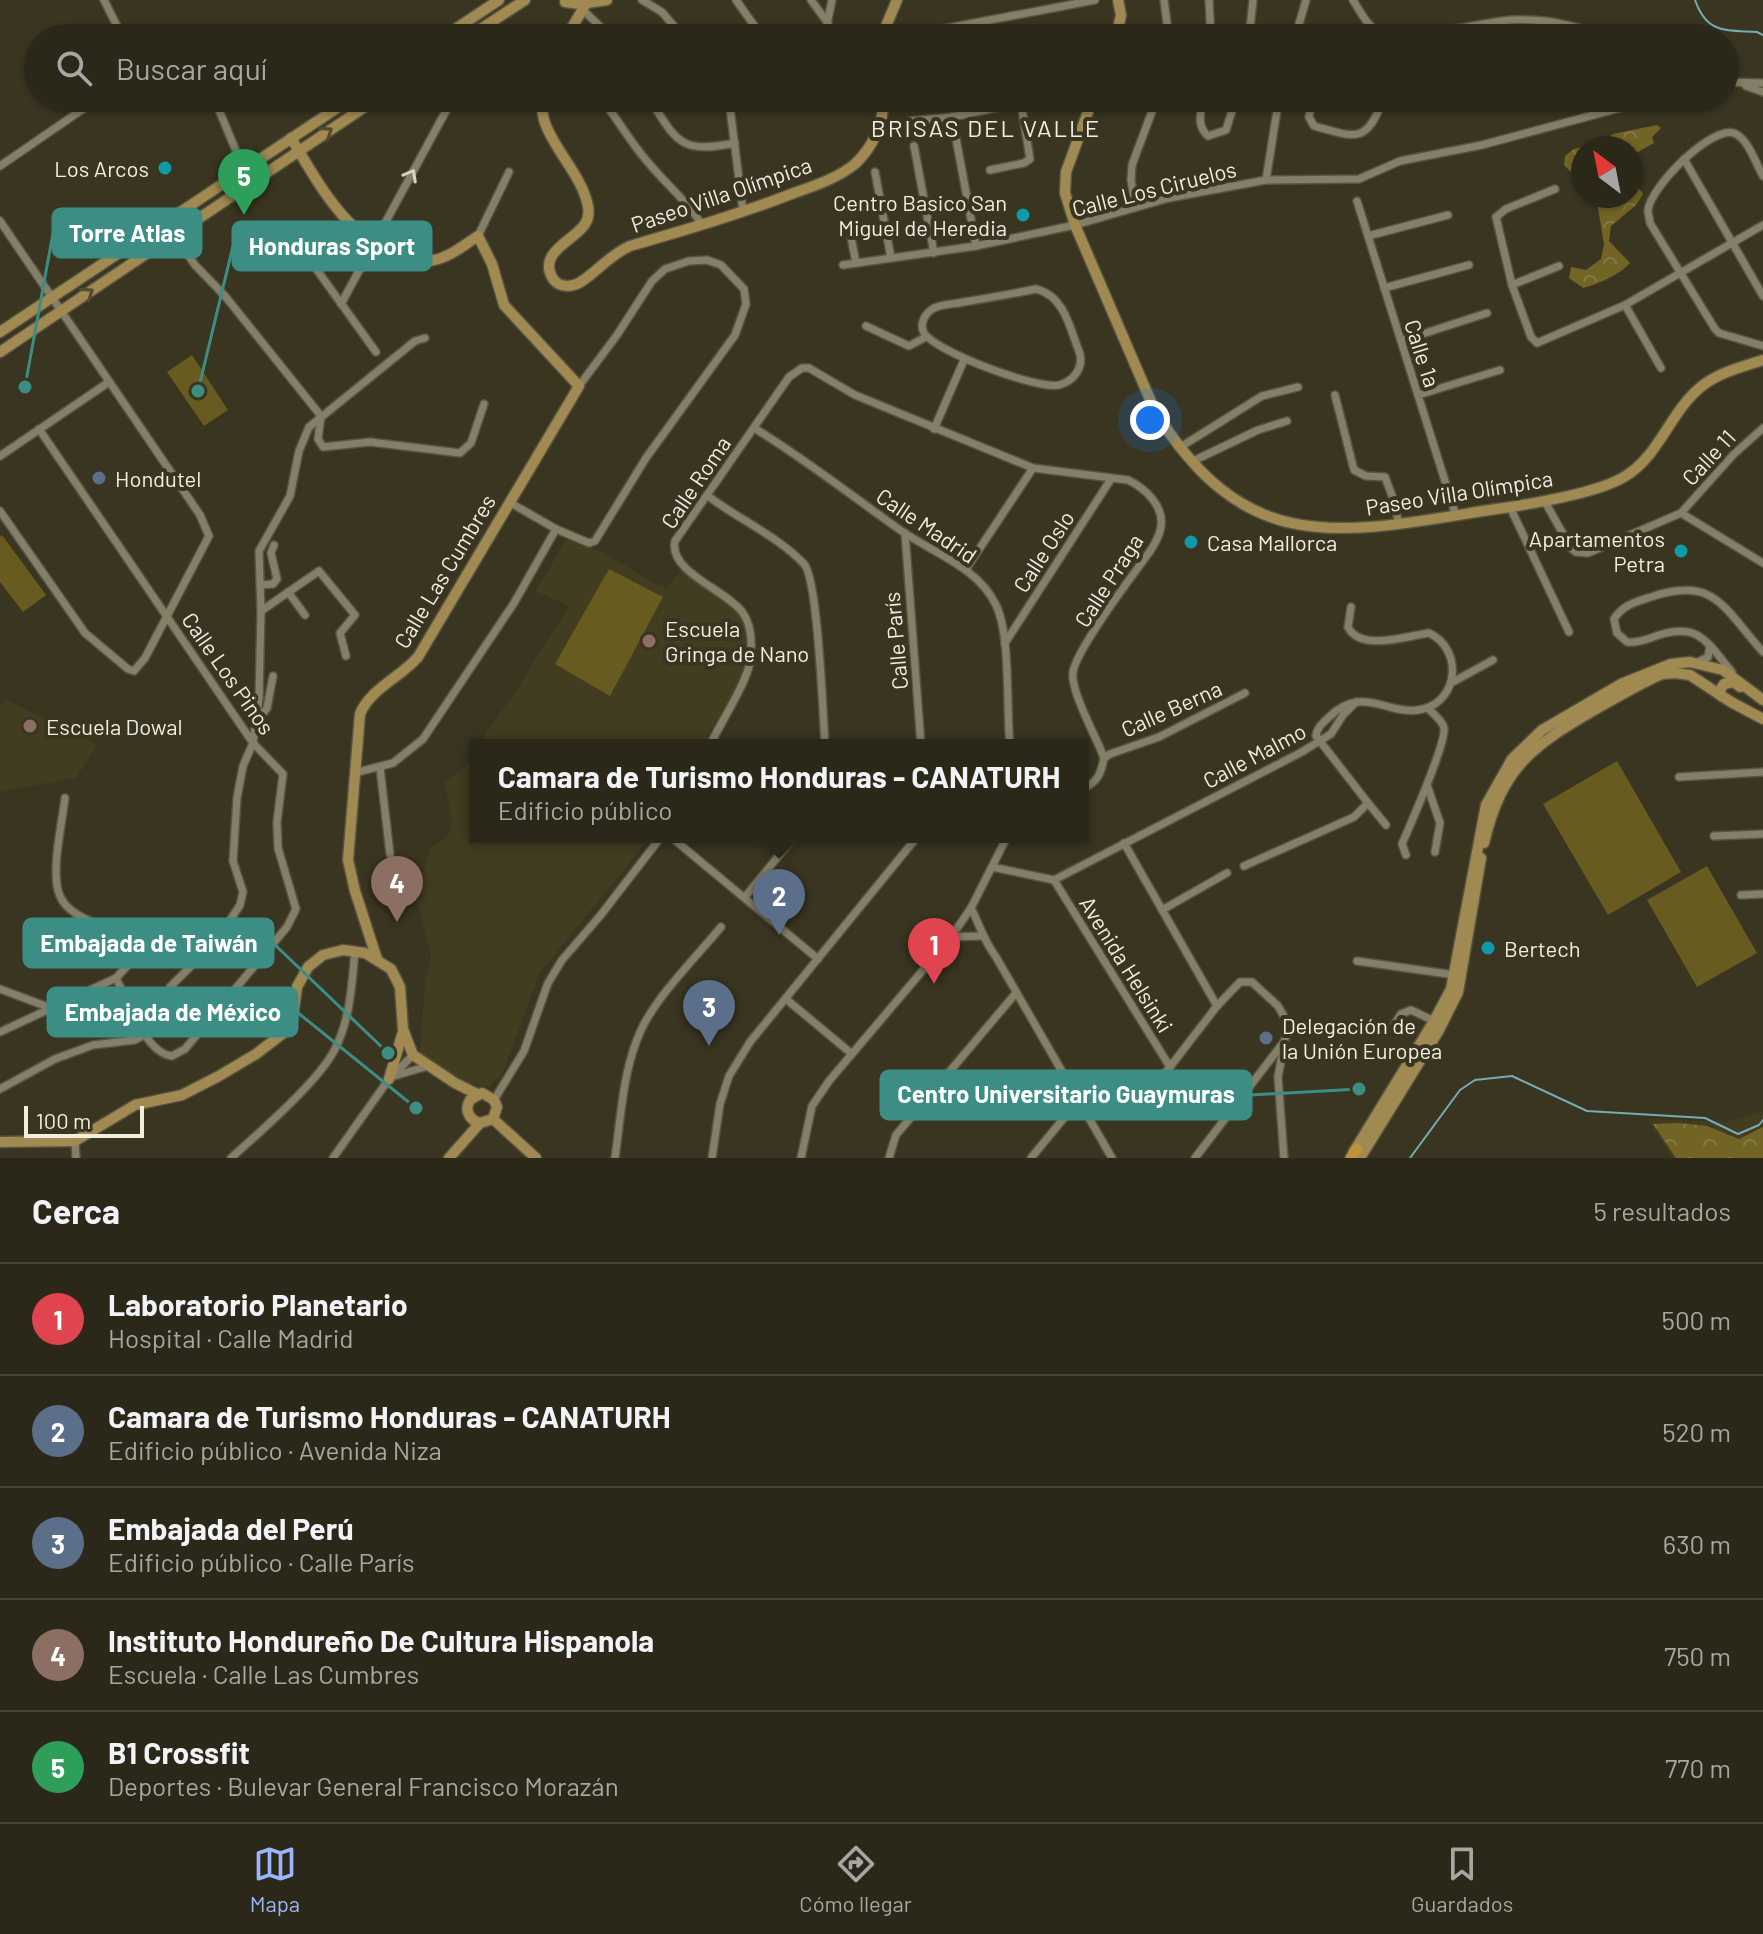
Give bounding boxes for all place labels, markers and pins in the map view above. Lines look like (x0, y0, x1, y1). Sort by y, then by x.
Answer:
pin: 5 (218, 149, 270, 215)
place label: Los Arcos (54, 155, 149, 181)
marker: Los Arcos (156, 159, 174, 177)
place label: Centro Basico San Miguel de Heredia (833, 189, 1007, 240)
marker: Centro Basico San Miguel de Heredia (1014, 206, 1032, 224)
callout: Torre Atlas (53, 209, 201, 257)
callout: Honduras Sport (233, 222, 431, 270)
place label: Hondutel (115, 465, 201, 491)
marker: Hondutel (90, 469, 108, 487)
place label: Apartamentos Petra (1529, 525, 1665, 576)
place label: Casa Mallorca (1207, 529, 1337, 555)
marker: Casa Mallorca (1182, 533, 1200, 551)
marker: Apartamentos Petra (1672, 542, 1690, 560)
place label: Escuela Gringa de Nano (665, 615, 809, 666)
marker: Escuela Gringa de Nano (640, 632, 658, 650)
place label: Escuela Dowal (46, 713, 183, 739)
marker: Escuela Dowal (21, 717, 39, 735)
pin: 4 (371, 856, 423, 922)
pin: 2 (753, 869, 805, 935)
pin: 1 (908, 918, 960, 984)
callout: Embajada de Taiwán (24, 919, 273, 967)
place label: Bertech (1504, 935, 1581, 961)
marker: Bertech (1479, 939, 1497, 957)
pin: 3 (683, 980, 735, 1046)
callout: Embajada de México (48, 988, 297, 1036)
place label: Delegación de la Unión Europea (1282, 1012, 1442, 1063)
marker: Delegación de la Unión Europea (1257, 1029, 1275, 1047)
callout: Centro Universitario Guaymuras (881, 1071, 1251, 1119)

